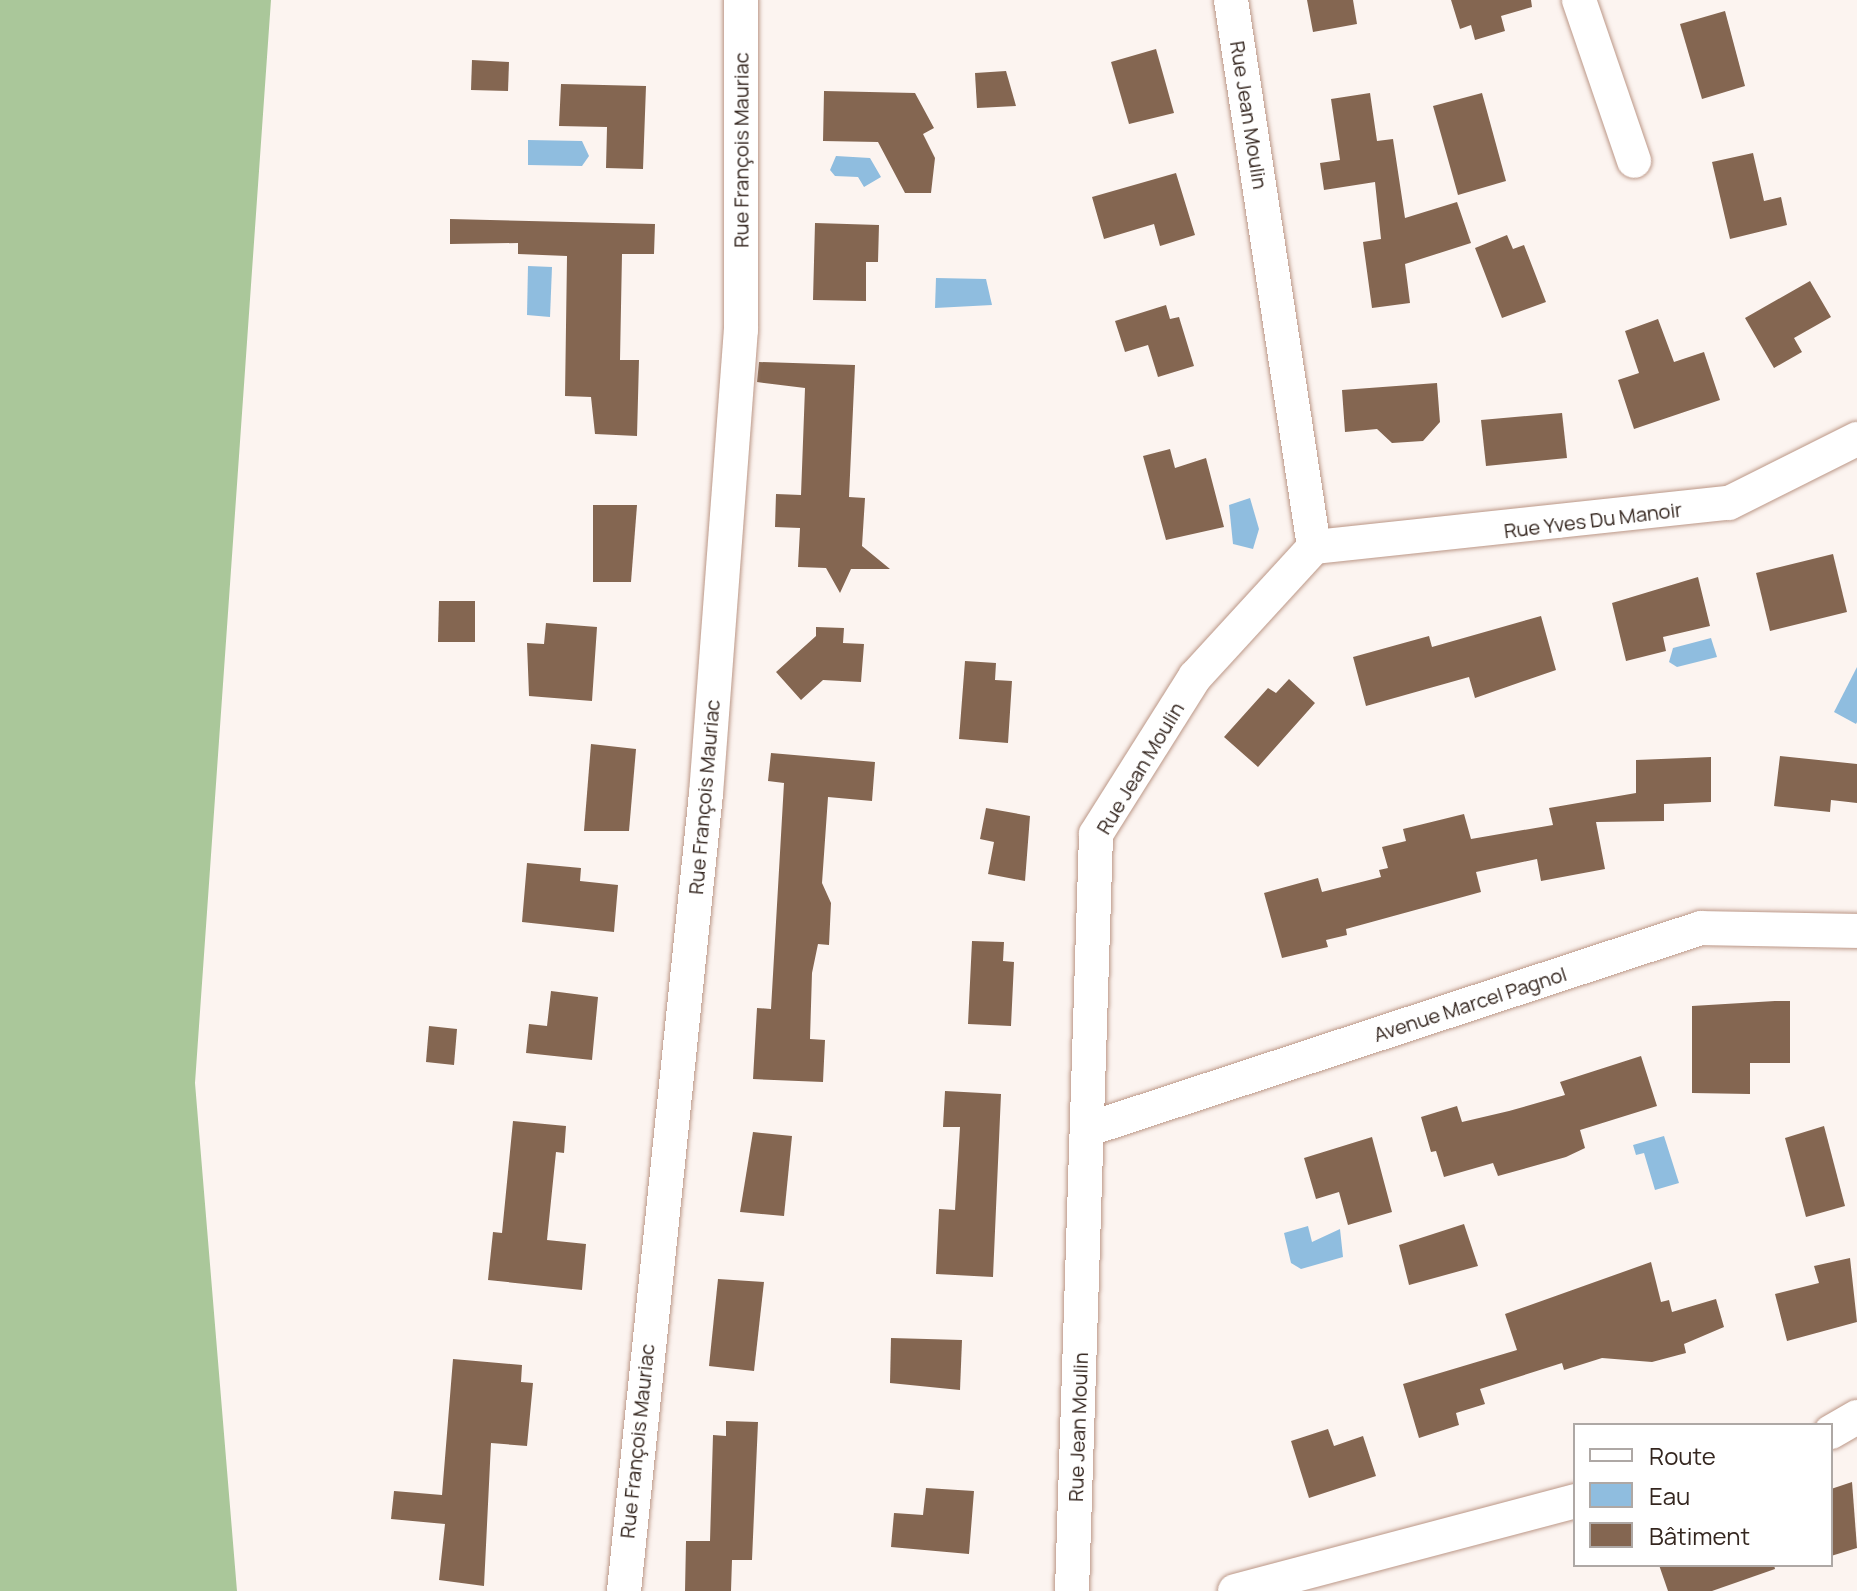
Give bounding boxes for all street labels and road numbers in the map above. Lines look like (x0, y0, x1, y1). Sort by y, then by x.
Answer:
street label: Rue Jean Moulin (1225, 39, 1273, 191)
street label: Rue François Mauriac (729, 52, 753, 248)
street label: Rue Yves Du Manoir (1503, 497, 1683, 543)
street label: Rue Jean Moulin (1091, 698, 1189, 838)
street label: Rue François Mauriac (684, 699, 724, 895)
street label: Avenue Marcel Pagnol (1371, 961, 1569, 1047)
street label: Rue François Mauriac (615, 1342, 659, 1540)
street label: Rue Jean Moulin (1063, 1352, 1093, 1502)

